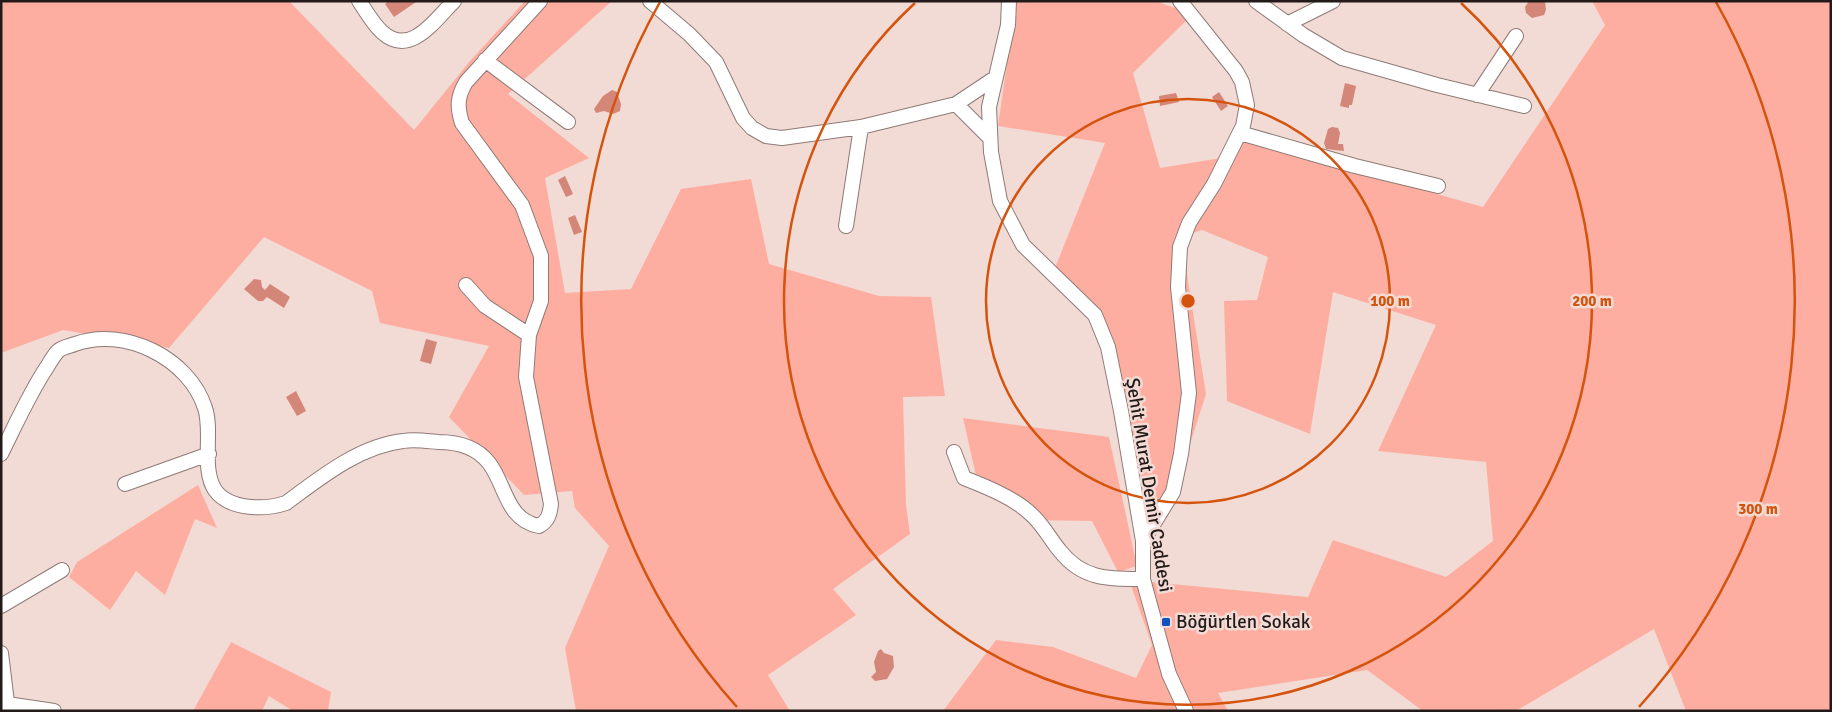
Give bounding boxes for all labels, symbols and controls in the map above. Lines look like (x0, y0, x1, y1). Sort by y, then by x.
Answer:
centre of rings (1179, 292, 1197, 310)
text: 100 m (1370, 292, 1410, 310)
text: 200 m (1572, 292, 1612, 310)
street label: Şehit Murat Demir Caddesi (1120, 376, 1178, 594)
text: 300 m (1738, 500, 1778, 518)
place label: Böğürtlen Sokak (1176, 610, 1311, 634)
marker: Böğürtlen Sokak (1160, 616, 1172, 628)

